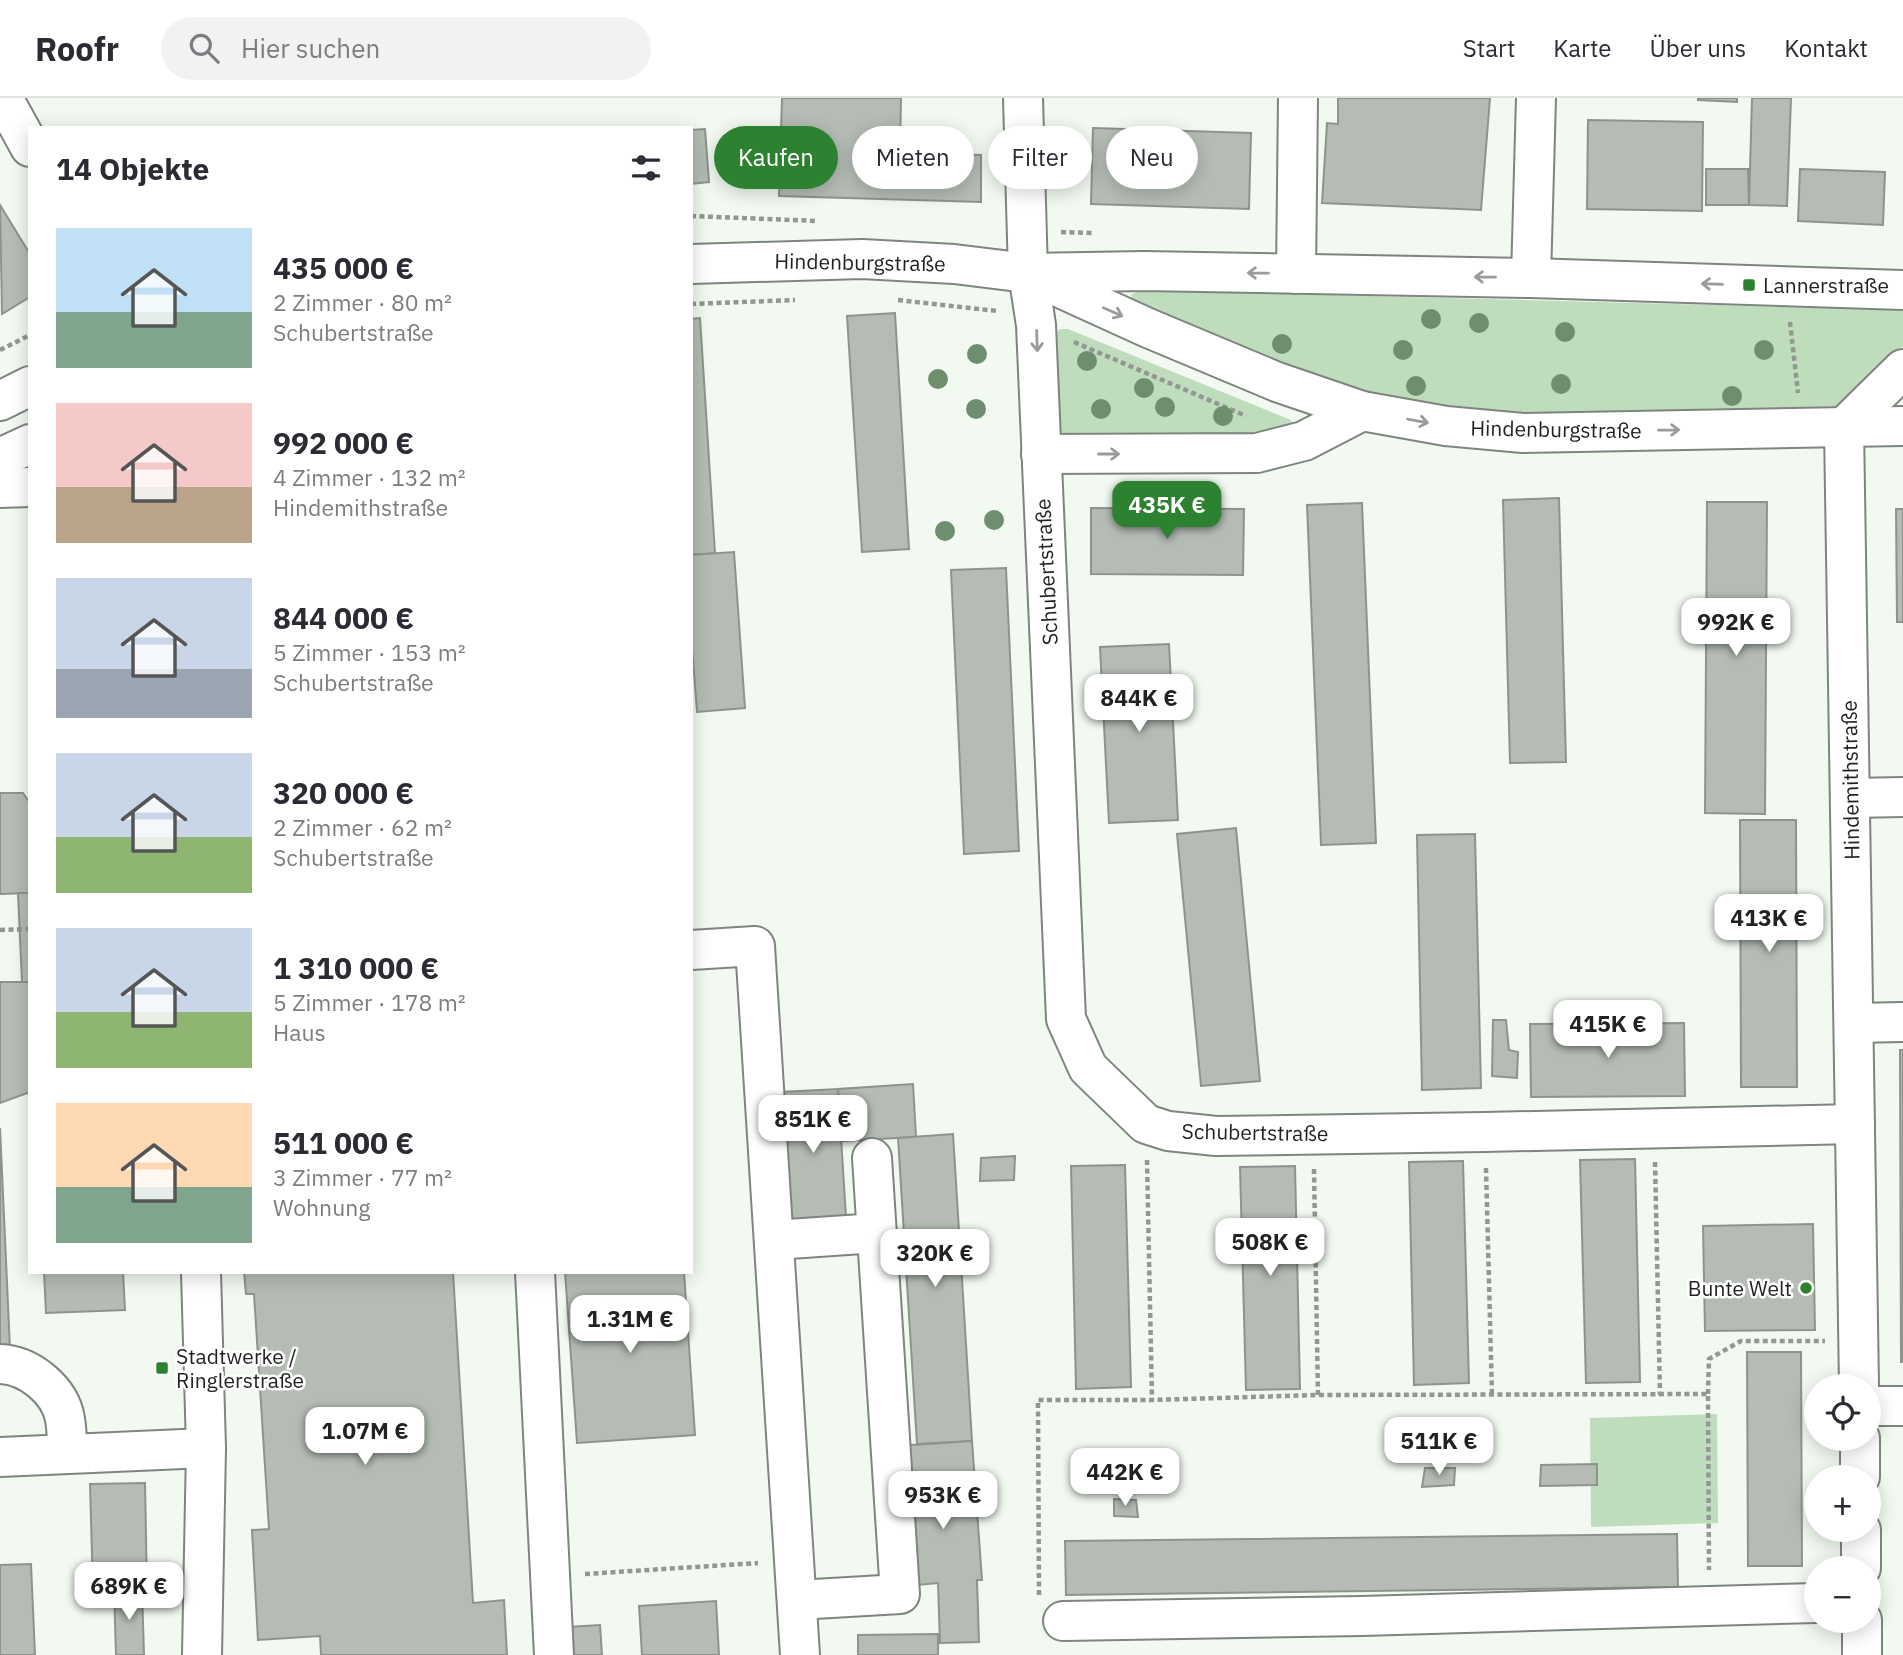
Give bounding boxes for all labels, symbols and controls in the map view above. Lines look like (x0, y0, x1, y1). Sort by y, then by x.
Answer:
search box (161, 17, 651, 80)
text: Roofr (35, 27, 119, 70)
icon: search (185, 29, 223, 67)
text: Hier suchen (241, 31, 380, 65)
text: Start (1463, 32, 1515, 64)
text: Karte (1553, 32, 1611, 64)
text: Über uns (1649, 32, 1746, 64)
text: Kontakt (1784, 32, 1868, 64)
chip: Kaufen (714, 126, 838, 189)
chip: Mieten (852, 126, 974, 189)
chip: Filter (988, 126, 1092, 189)
chip: Neu (1106, 126, 1198, 189)
text: 14 Objekte (56, 149, 209, 188)
icon: filters (627, 149, 665, 187)
street label: Hindenburgstraße (774, 247, 946, 277)
text: 435 000 € (273, 248, 414, 287)
icon: home (112, 256, 196, 340)
one-way arrow (1246, 267, 1269, 280)
one-way arrow (1474, 270, 1497, 284)
place label: Lannerstraße (1763, 271, 1889, 299)
one-way arrow (1701, 277, 1724, 290)
marker: Lannerstraße (1741, 277, 1757, 293)
text: 2 Zimmer · 80 m² (273, 287, 452, 317)
one-way arrow (1101, 306, 1123, 319)
text: Schubertstraße (273, 317, 434, 347)
one-way arrow (1030, 329, 1043, 352)
street label: Hindenburgstraße (1470, 414, 1642, 444)
one-way arrow (1406, 415, 1429, 428)
text: 992 000 € (273, 423, 414, 462)
one-way arrow (1657, 423, 1680, 437)
icon: home (112, 431, 196, 515)
one-way arrow (1097, 447, 1120, 461)
text: 4 Zimmer · 132 m² (273, 462, 466, 492)
pin: 435K € (1110, 482, 1224, 541)
text: 435K € (1128, 489, 1206, 519)
text: Hindemithstraße (273, 492, 448, 522)
street label: Schubertstraße (1028, 498, 1064, 646)
text: 844 000 € (273, 598, 414, 637)
pin: 992K € (1679, 598, 1793, 658)
icon: home (112, 606, 196, 690)
text: 992K € (1697, 606, 1775, 636)
text: 5 Zimmer · 153 m² (273, 637, 466, 667)
text: Schubertstraße (273, 667, 434, 697)
pin: 844K € (1082, 674, 1196, 734)
text: 844K € (1100, 682, 1178, 712)
street label: Hindemithstraße (1835, 700, 1865, 860)
text: 320 000 € (273, 773, 414, 812)
icon: home (112, 781, 196, 865)
text: 2 Zimmer · 62 m² (273, 812, 452, 842)
text: Schubertstraße (273, 842, 434, 872)
pin: 413K € (1712, 894, 1826, 954)
text: 413K € (1730, 902, 1808, 932)
text: 1 310 000 € (273, 948, 439, 987)
icon: home (112, 956, 196, 1040)
text: 5 Zimmer · 178 m² (273, 987, 466, 1017)
pin: 415K € (1551, 1000, 1665, 1060)
text: 415K € (1569, 1008, 1647, 1038)
text: Haus (273, 1017, 326, 1047)
pin: 851K € (756, 1096, 870, 1155)
text: 851K € (774, 1103, 852, 1133)
street label: Schubertstraße (1181, 1117, 1329, 1147)
text: 511 000 € (273, 1123, 414, 1162)
icon: home (112, 1131, 196, 1215)
text: 3 Zimmer · 77 m² (273, 1162, 452, 1192)
text: Wohnung (273, 1192, 370, 1222)
pin: 508K € (1213, 1218, 1327, 1278)
text: 508K € (1231, 1226, 1309, 1256)
pin: 320K € (878, 1230, 992, 1289)
text: 320K € (896, 1237, 974, 1267)
place label: Bunte Welt (1688, 1274, 1792, 1302)
marker: Bunte Welt (1798, 1280, 1814, 1296)
pin: 1.31M € (565, 1296, 695, 1355)
text: 1.31M € (586, 1303, 674, 1333)
place label: Stadtwerke / Ringlerstraße (176, 1342, 304, 1394)
marker: Stadtwerke / Ringlerstraße (154, 1360, 170, 1376)
map controls (1804, 1374, 1881, 1633)
button: locate (1804, 1374, 1881, 1451)
pin: 1.07M € (300, 1408, 430, 1467)
text: 1.07M € (321, 1415, 409, 1445)
pin: 511K € (1382, 1418, 1496, 1477)
text: 511K € (1400, 1425, 1478, 1455)
pin: 442K € (1068, 1448, 1182, 1508)
text: 442K € (1086, 1456, 1164, 1486)
button: + (1804, 1465, 1881, 1542)
pin: 953K € (886, 1472, 1000, 1531)
text: 953K € (904, 1479, 982, 1509)
button: − (1804, 1556, 1881, 1633)
pin: 689K € (72, 1562, 186, 1622)
text: 689K € (90, 1570, 168, 1600)

